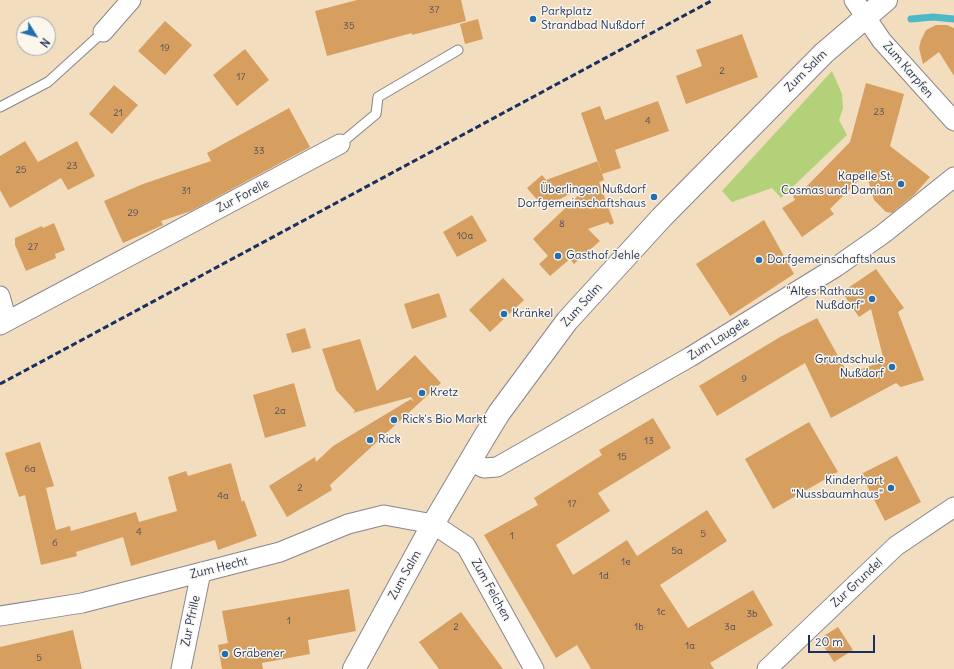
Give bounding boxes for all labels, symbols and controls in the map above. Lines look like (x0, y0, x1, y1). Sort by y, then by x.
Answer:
house number: 37 (429, 4, 439, 16)
place label: Parkplatz Strandbad Nußdorf (541, 5, 645, 33)
marker: Parkplatz Strandbad Nußdorf (528, 14, 538, 24)
north arrow (16, 16, 56, 56)
house number: 35 (343, 20, 355, 32)
text: N (37, 35, 53, 50)
street label: Zum Karpfen (880, 39, 936, 101)
house number: 19 (160, 42, 170, 54)
street label: Zum Salm (782, 47, 830, 95)
house number: 2 (719, 65, 725, 77)
house number: 17 (237, 71, 245, 83)
house number: 23 (873, 106, 885, 118)
house number: 21 (113, 107, 123, 119)
house number: 4 (645, 115, 651, 127)
house number: 33 (253, 145, 265, 157)
house number: 23 (66, 160, 78, 172)
house number: 25 (15, 164, 27, 176)
place label: Kapelle St. Cosmas und Damian (781, 170, 893, 198)
street label: Zur Forelle (214, 176, 272, 216)
marker: Kapelle St. Cosmas und Damian (896, 179, 906, 189)
place label: Überlingen Nußdorf Dorfgemeinschaftshaus (517, 183, 646, 211)
house number: 31 (181, 185, 191, 197)
marker: Überlingen Nußdorf Dorfgemeinschaftshaus (649, 192, 659, 202)
house number: 29 (127, 207, 139, 219)
house number: 8 (559, 218, 565, 230)
house number: 10a (457, 230, 473, 242)
house number: 27 (28, 241, 38, 253)
place label: Gasthof Jehle (566, 249, 640, 263)
marker: Gasthof Jehle (553, 251, 563, 261)
place label: Dorfgemeinschaftshaus (767, 253, 896, 267)
marker: Dorfgemeinschaftshaus (754, 255, 764, 265)
street label: Zum Salm (559, 280, 605, 330)
place label: "Altes Rathaus Nußdorf" (787, 285, 864, 313)
marker: "Altes Rathaus Nußdorf" (867, 294, 877, 304)
place label: Kränkel (512, 307, 553, 321)
marker: Kränkel (499, 309, 509, 319)
street label: Zum Laugele (686, 314, 752, 364)
place label: Grundschule Nußdorf (815, 353, 884, 381)
marker: Grundschule Nußdorf (887, 362, 897, 372)
house number: 9 (741, 373, 747, 385)
place label: Kretz (430, 386, 458, 400)
marker: Kretz (417, 388, 427, 398)
house number: 2a (274, 405, 286, 417)
place label: Rick's Bio Markt (402, 413, 487, 427)
marker: Rick's Bio Markt (389, 415, 399, 425)
place label: Rick (378, 433, 401, 447)
marker: Rick (365, 435, 375, 445)
house number: 13 (644, 435, 654, 447)
house number: 15 (617, 451, 627, 463)
house number: 6a (24, 463, 36, 475)
place label: Kinderhort "Nussbaumhaus" (792, 474, 883, 502)
house number: 2 (297, 482, 303, 494)
marker: Kinderhort "Nussbaumhaus" (886, 483, 896, 493)
house number: 4a (217, 490, 229, 502)
house number: 17 (568, 498, 576, 510)
house number: 4 (136, 526, 142, 538)
house number: 5 (700, 528, 706, 540)
house number: 1 (510, 530, 514, 542)
house number: 6 (52, 537, 58, 549)
house number: 5a (671, 545, 683, 557)
street label: Zum Salm (386, 548, 424, 602)
street label: Zum Hecht (189, 554, 249, 582)
street label: Zum Felchen (468, 556, 514, 624)
house number: 1e (621, 556, 631, 568)
street label: Zur Grundel (828, 556, 886, 610)
house number: 1d (599, 570, 609, 582)
street label: Zur Pfrille (179, 594, 203, 648)
house number: 1c (656, 606, 666, 618)
house number: 3b (746, 608, 758, 620)
house number: 1 (287, 615, 291, 627)
house number: 2 (453, 621, 459, 633)
house number: 1b (634, 621, 644, 633)
house number: 3a (724, 621, 736, 633)
scale bar (810, 627, 877, 653)
text: 20 m (815, 634, 843, 649)
house number: 1a (685, 640, 695, 652)
place label: Gräbener (233, 647, 285, 661)
marker: Gräbener (220, 649, 230, 659)
house number: 5 (36, 652, 42, 664)

